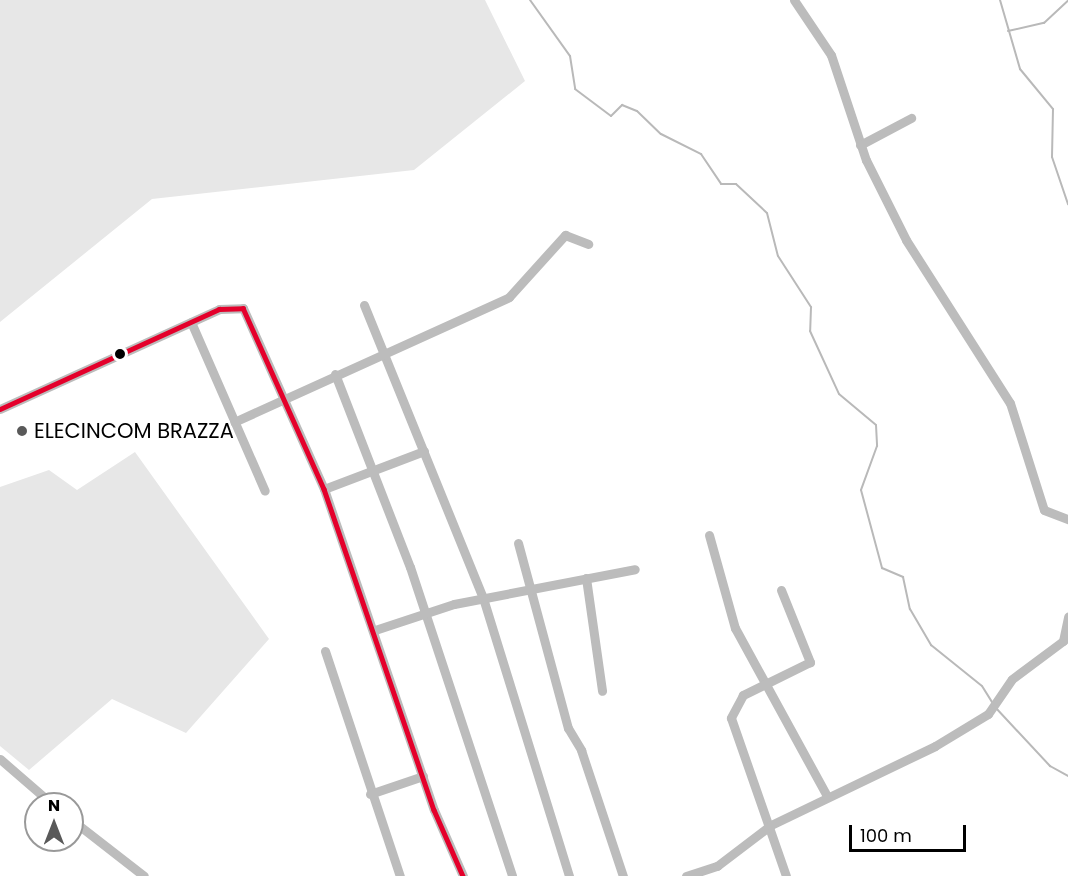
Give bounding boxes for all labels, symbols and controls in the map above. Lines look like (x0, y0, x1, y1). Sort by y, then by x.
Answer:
unlabelled marker (114, 348, 126, 360)
place label: ELECINCOM BRAZZA (34, 418, 234, 444)
marker: ELECINCOM BRAZZA (15, 424, 29, 438)
north arrow (24, 792, 84, 852)
text: N (48, 794, 60, 817)
scale bar (852, 813, 969, 851)
text: 100 m (860, 823, 912, 848)

